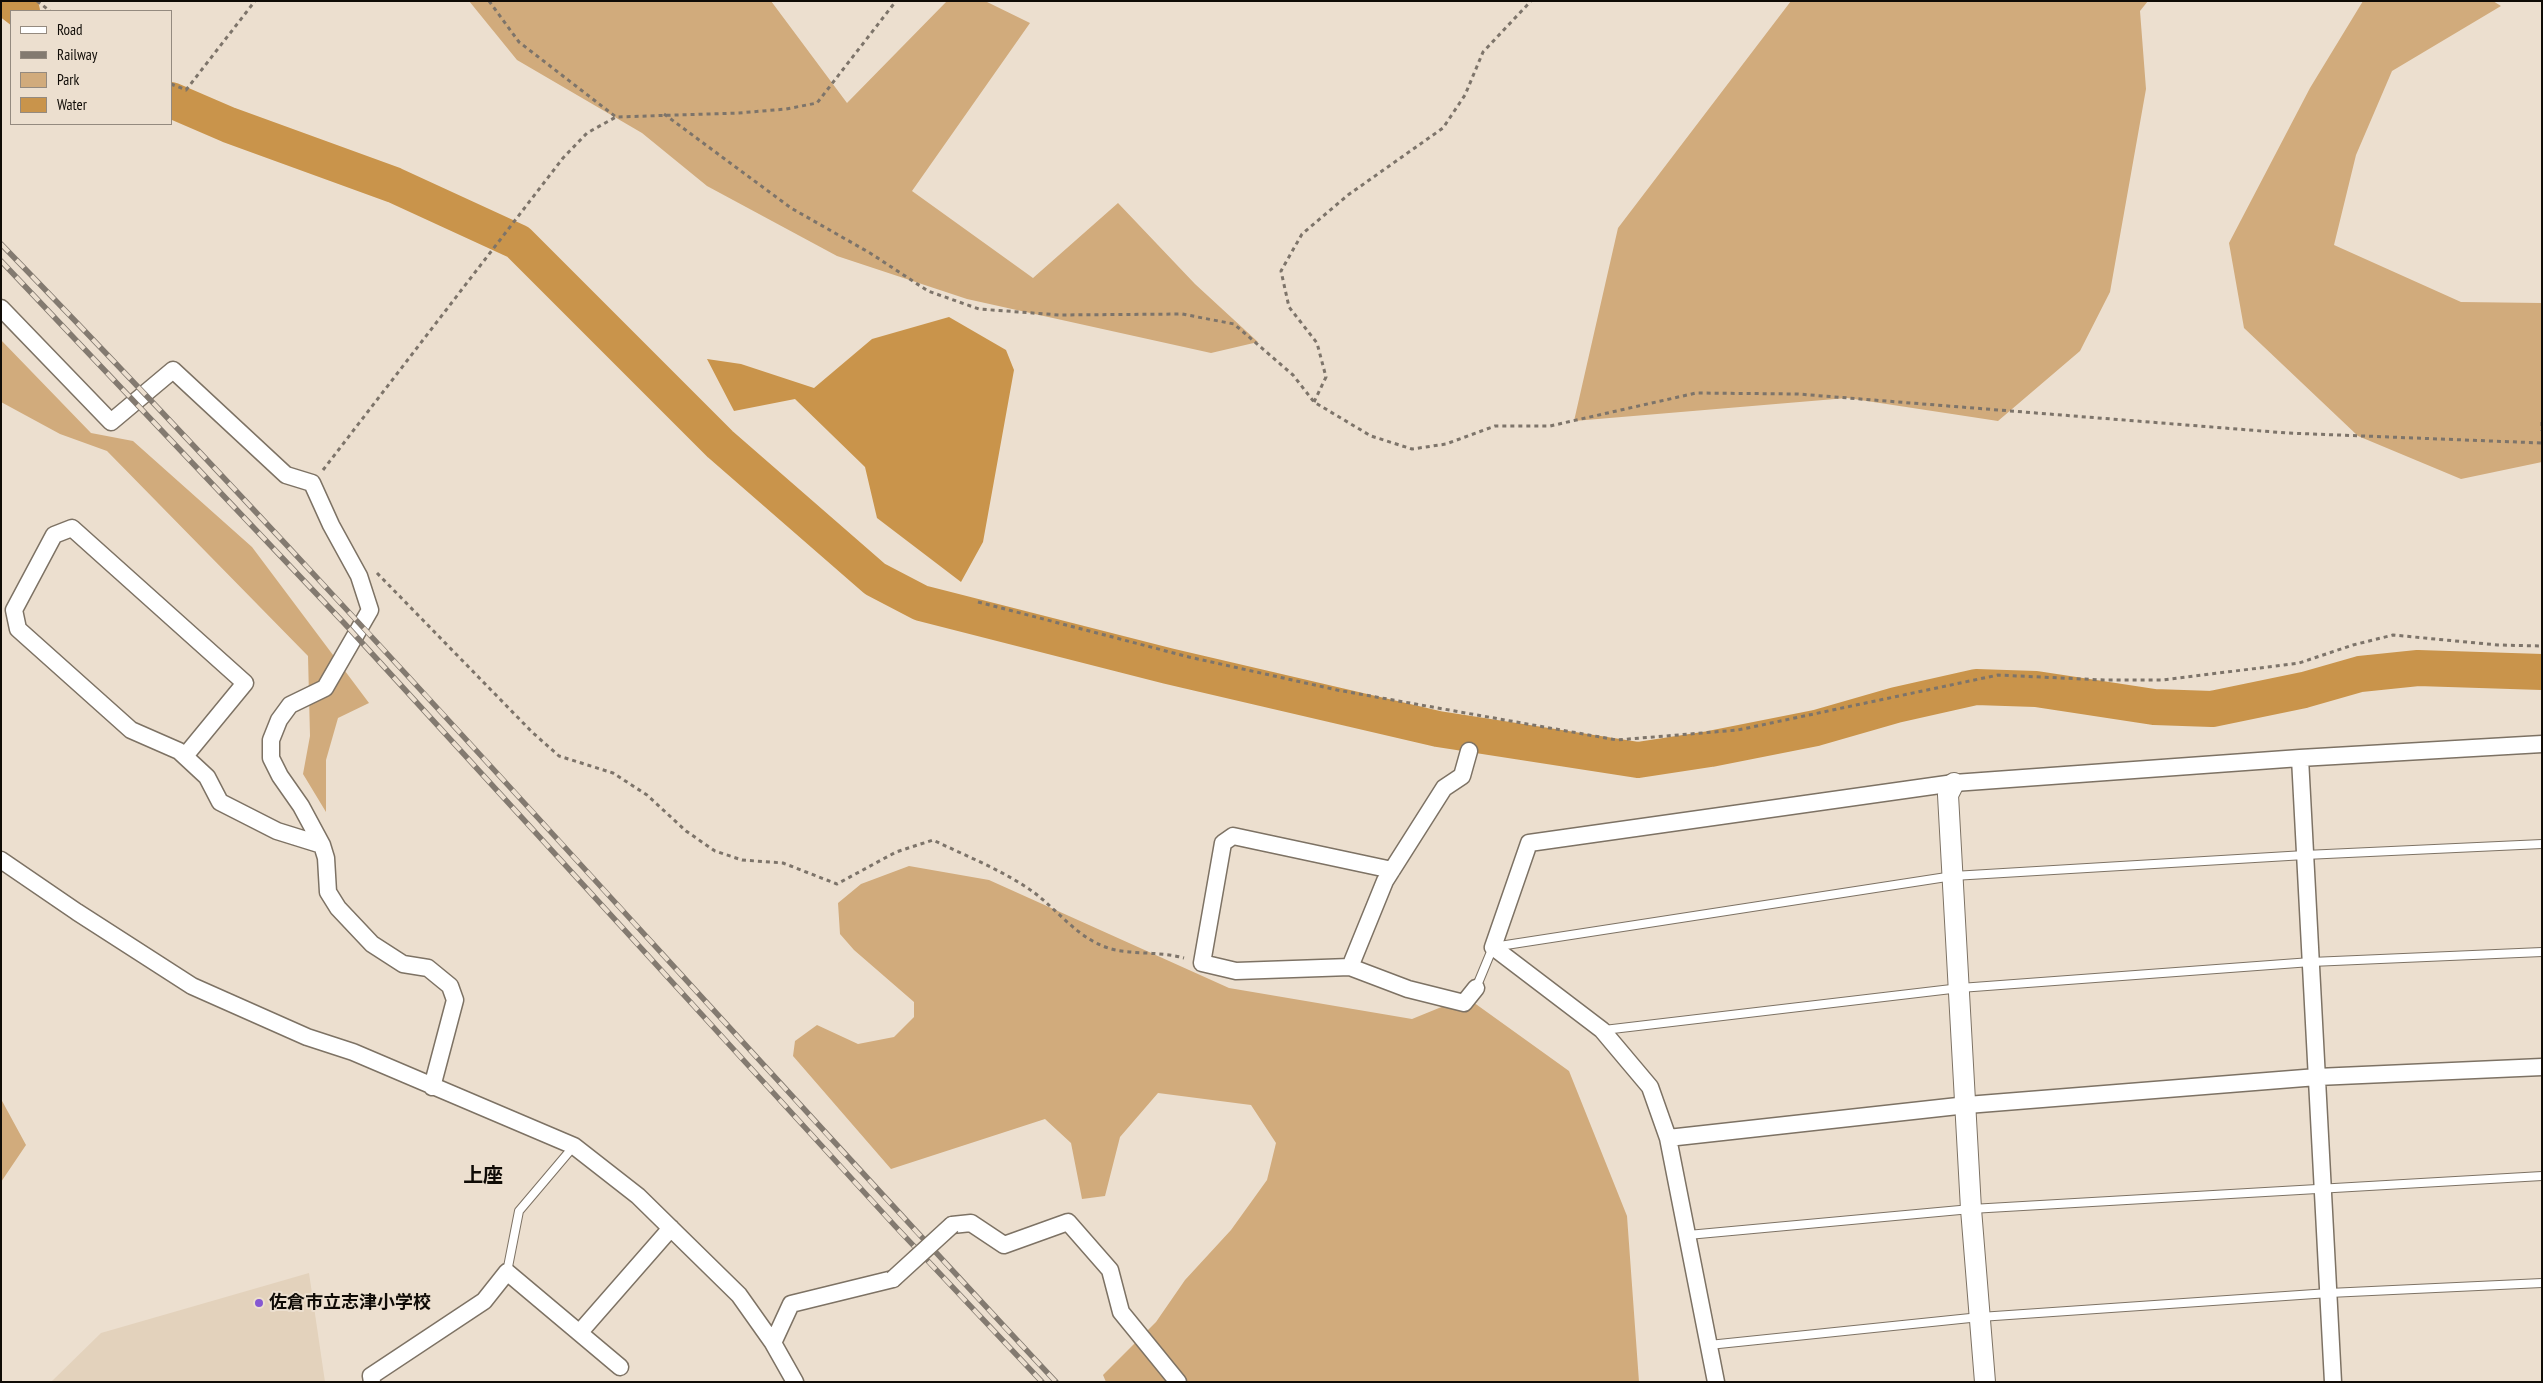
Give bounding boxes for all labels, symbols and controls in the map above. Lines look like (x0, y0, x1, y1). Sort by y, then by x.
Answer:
legend (10, 10, 172, 125)
text: Road (57, 20, 83, 39)
text: Railway (57, 45, 97, 64)
text: Park (57, 70, 79, 89)
text: Water (57, 95, 87, 114)
district label: 上座 (463, 1164, 503, 1188)
place label: 佐倉市立志津小学校 (269, 1292, 431, 1314)
marker: 佐倉市立志津小学校 (253, 1297, 265, 1309)

